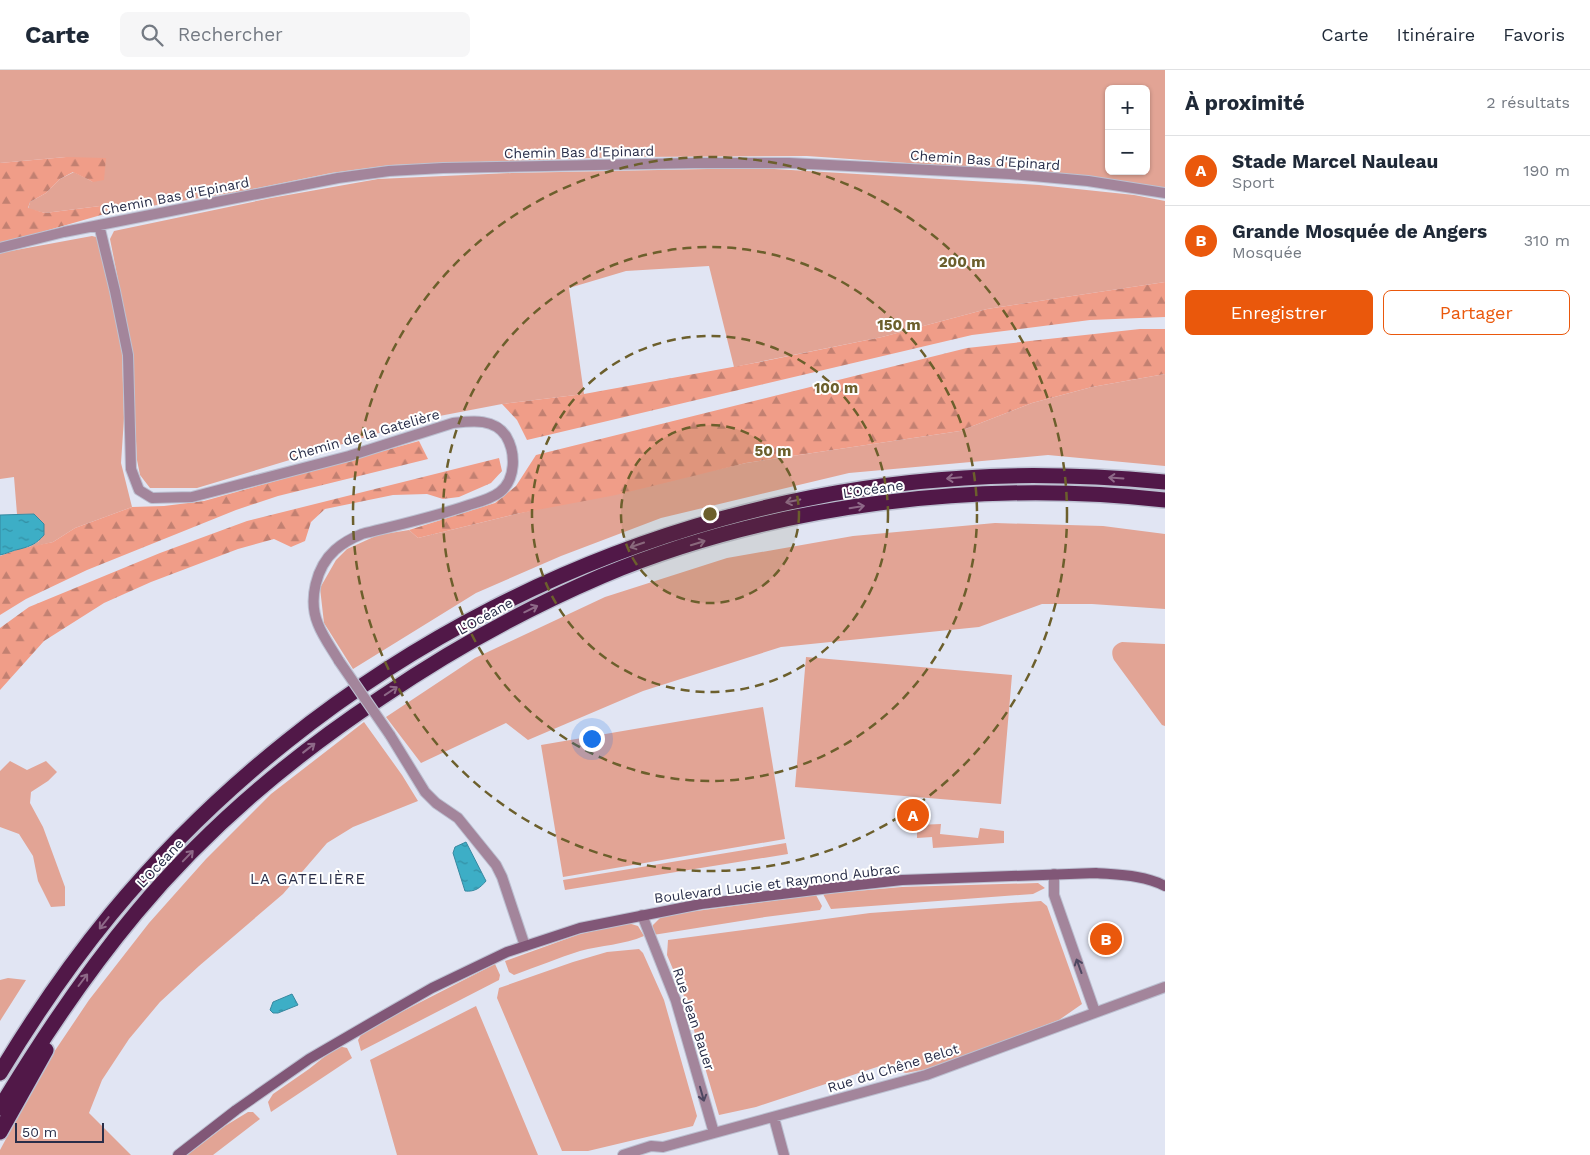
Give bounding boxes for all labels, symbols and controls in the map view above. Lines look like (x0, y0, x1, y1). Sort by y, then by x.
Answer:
search box (120, 12, 470, 57)
text: Carte (25, 21, 90, 49)
icon: search (138, 21, 166, 49)
text: Rechercher (178, 23, 283, 46)
text: Carte (1321, 24, 1369, 45)
text: Itinéraire (1397, 24, 1475, 45)
text: Favoris (1503, 24, 1565, 45)
map controls (1105, 85, 1150, 175)
button: + (1105, 85, 1150, 130)
text: À proximité (1185, 90, 1305, 115)
text: 2 résultats (1486, 93, 1570, 112)
button: − (1105, 130, 1150, 175)
street label: Chemin Bas d'Epinard (504, 143, 654, 161)
street label: Chemin Bas d'Epinard (909, 147, 1061, 173)
text: Stade Marcel Nauleau (1232, 150, 1438, 173)
text: A (1196, 161, 1206, 180)
text: 190 m (1523, 161, 1570, 180)
text: Sport (1232, 173, 1275, 192)
street label: Chemin Bas d'Epinard (100, 174, 250, 218)
text: Grande Mosquée de Angers (1232, 220, 1487, 243)
text: B (1196, 231, 1206, 250)
text: 310 m (1524, 231, 1570, 250)
text: Mosquée (1232, 243, 1302, 262)
text: 200 m (939, 253, 985, 271)
button: Enregistrer (1185, 290, 1373, 335)
button: Partager (1383, 290, 1570, 335)
text: 150 m (877, 316, 921, 334)
text: 100 m (814, 379, 858, 397)
street label: Chemin de la Gatelière (287, 406, 441, 464)
text: 50 m (755, 442, 791, 460)
one-way arrow (1109, 473, 1125, 483)
one-way arrow (946, 474, 962, 483)
street label: L’Océane (842, 477, 904, 501)
one-way arrow (786, 497, 802, 506)
one-way arrow (848, 502, 864, 512)
centre of rings (701, 505, 719, 523)
one-way arrow (690, 537, 706, 547)
one-way arrow (630, 541, 645, 550)
street label: L’Océane (454, 594, 516, 638)
one-way arrow (523, 604, 538, 613)
one-way arrow (383, 685, 397, 695)
your location (579, 726, 605, 752)
one-way arrow (302, 743, 315, 754)
pin: A (897, 796, 929, 834)
street label: L’Océane (133, 835, 187, 891)
one-way arrow (182, 850, 194, 863)
street label: Boulevard Lucie et Raymond Aubrac (653, 860, 901, 906)
district label: LA GATELIÈRE (250, 870, 366, 888)
one-way arrow (99, 916, 110, 929)
pin: B (1090, 920, 1122, 958)
one-way arrow (1074, 959, 1083, 975)
street label: Rue Jean Bauer (670, 966, 718, 1073)
one-way arrow (78, 973, 88, 987)
street label: Rue du Chêne Belot (825, 1040, 961, 1096)
one-way arrow (698, 1085, 708, 1101)
scale bar (15, 1120, 104, 1143)
text: 50 m (22, 1124, 57, 1140)

